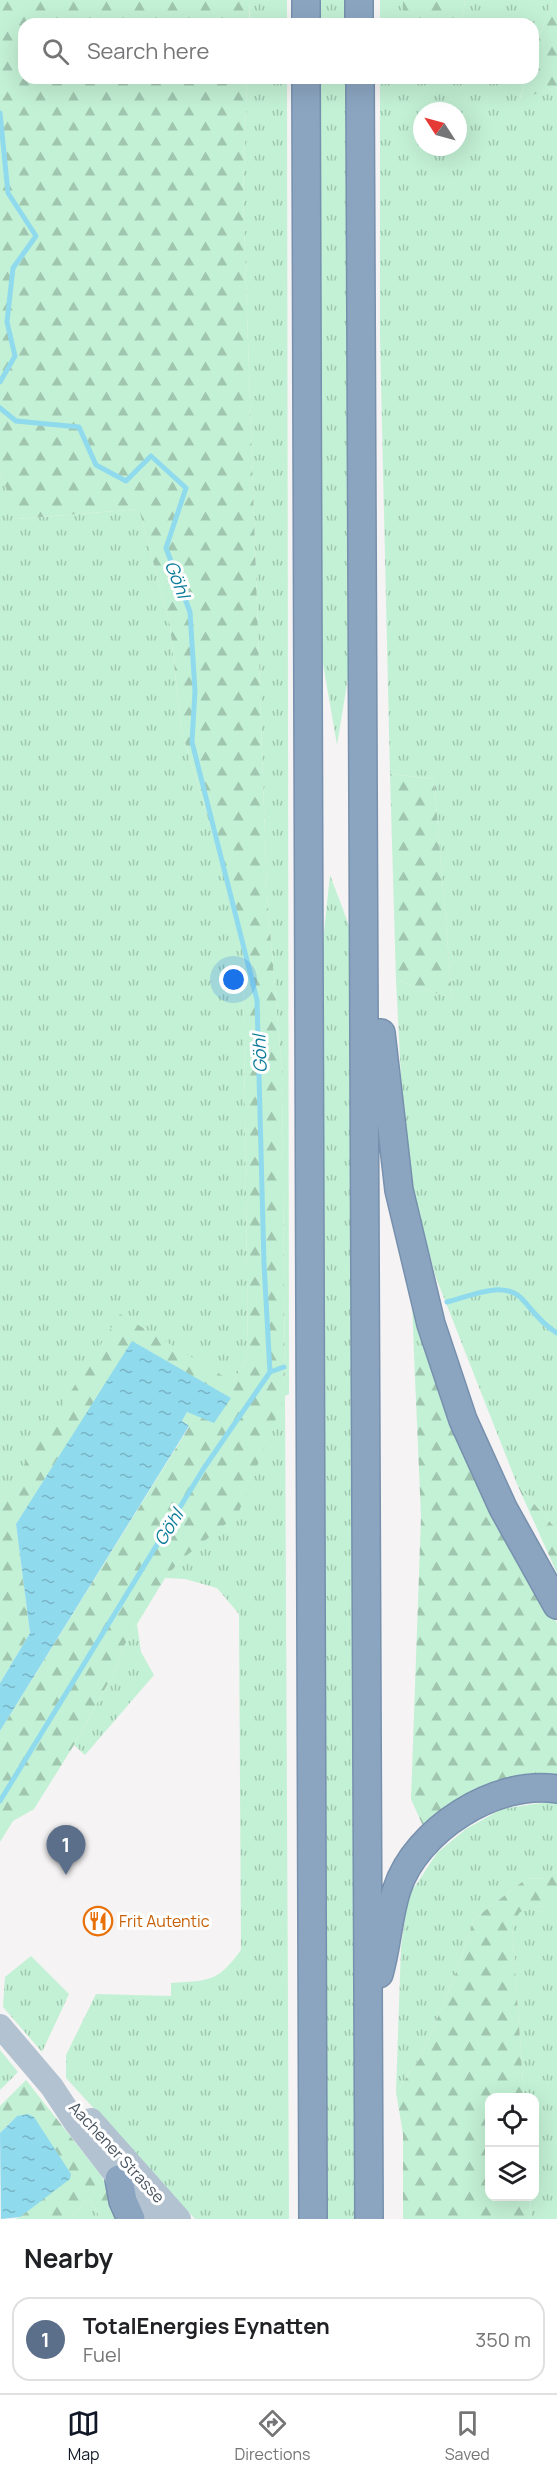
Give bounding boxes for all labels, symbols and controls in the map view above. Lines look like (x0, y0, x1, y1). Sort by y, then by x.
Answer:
search box (18, 18, 539, 84)
icon: search (39, 35, 72, 68)
text: Search here (87, 36, 209, 66)
north arrow (413, 102, 467, 156)
water label: Göhl (160, 557, 197, 604)
your location (219, 965, 248, 994)
water label: Göhl (246, 1032, 272, 1074)
water label: Göhl (148, 1502, 190, 1550)
pin: 1 (46, 1826, 86, 1875)
restaurant icon: Frit Autentic (82, 1905, 114, 1937)
place label: Frit Autentic (119, 1910, 210, 1932)
map controls (485, 2093, 539, 2201)
button: locate (485, 2093, 539, 2147)
street label: Aachener Strasse (64, 2097, 170, 2207)
button: layers (485, 2147, 539, 2201)
text: Nearby (24, 2240, 113, 2276)
text: TotalEnergies Eynatten (83, 2311, 330, 2341)
text: 1 (41, 2326, 50, 2353)
text: 350 m (475, 2326, 531, 2353)
text: Fuel (83, 2341, 121, 2368)
tab: Map (67, 2407, 100, 2465)
tab: Directions (235, 2407, 310, 2465)
tab: Saved (445, 2407, 490, 2465)

